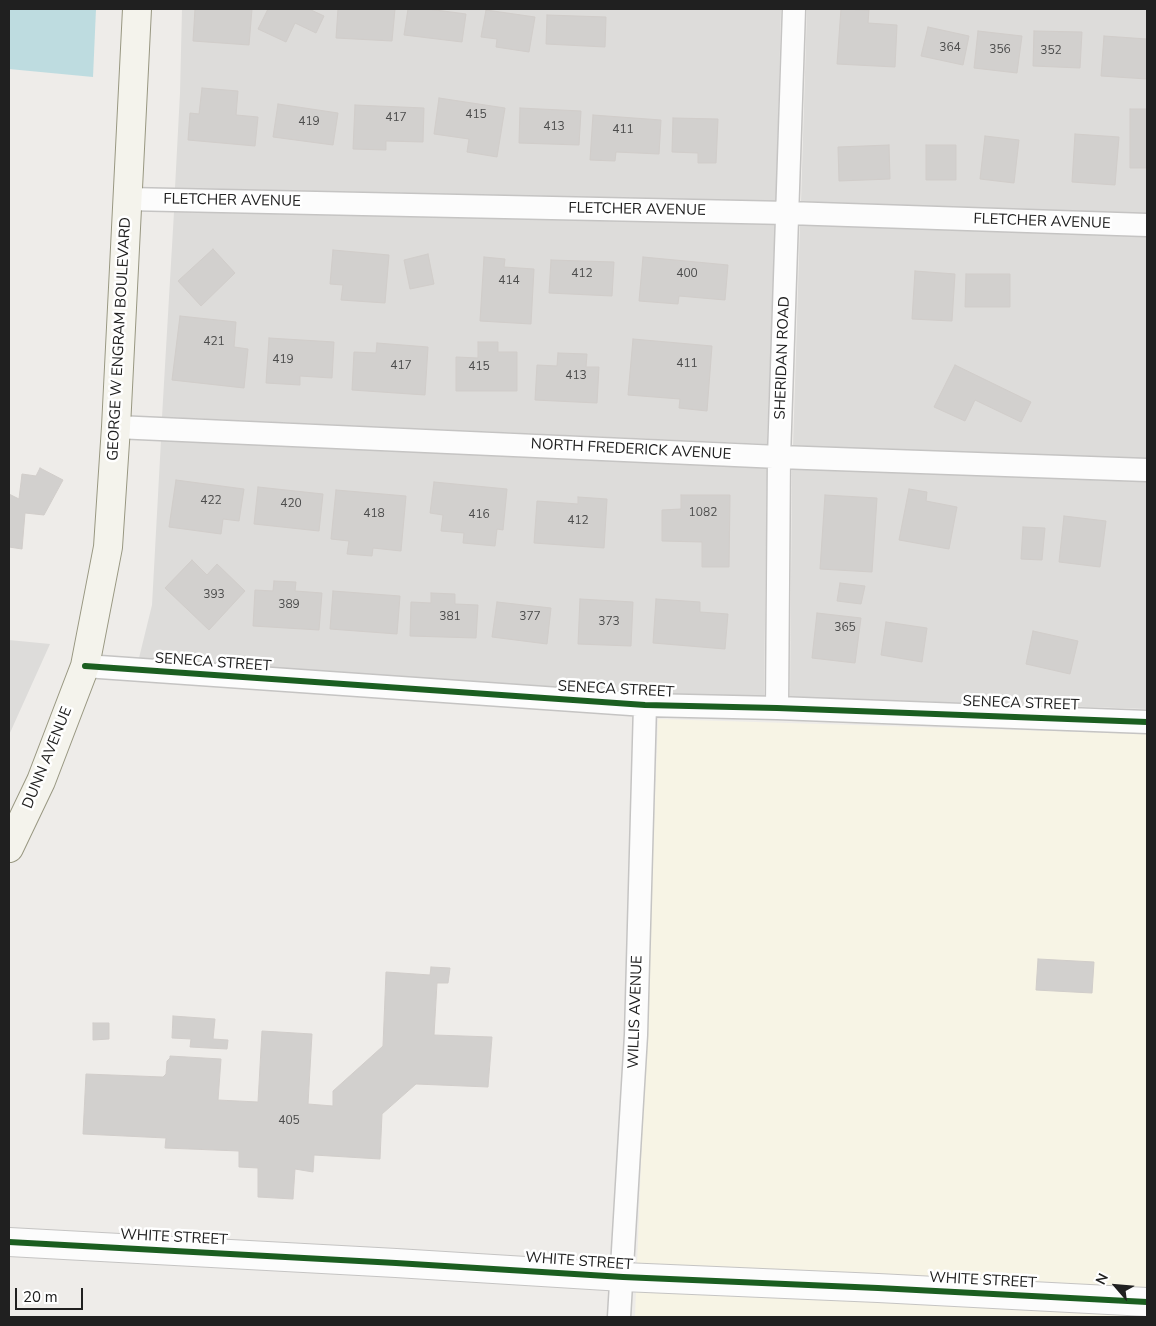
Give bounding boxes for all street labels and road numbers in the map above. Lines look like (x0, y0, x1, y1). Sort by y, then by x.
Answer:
street label: FLETCHER AVENUE (163, 191, 301, 211)
street label: FLETCHER AVENUE (568, 200, 706, 220)
street label: FLETCHER AVENUE (973, 211, 1111, 233)
street label: GEORGE W ENGRAM BOULEVARD (105, 217, 135, 461)
street label: SHERIDAN ROAD (772, 296, 794, 420)
street label: NORTH FREDERICK AVENUE (530, 436, 732, 464)
street label: SENECA STREET (154, 650, 272, 676)
street label: SENECA STREET (557, 678, 675, 702)
street label: SENECA STREET (962, 693, 1080, 715)
street label: DUNN AVENUE (19, 705, 77, 811)
street label: WILLIS AVENUE (625, 955, 647, 1069)
street label: WHITE STREET (120, 1226, 228, 1250)
street label: WHITE STREET (525, 1249, 633, 1275)
street label: WHITE STREET (929, 1269, 1037, 1293)

